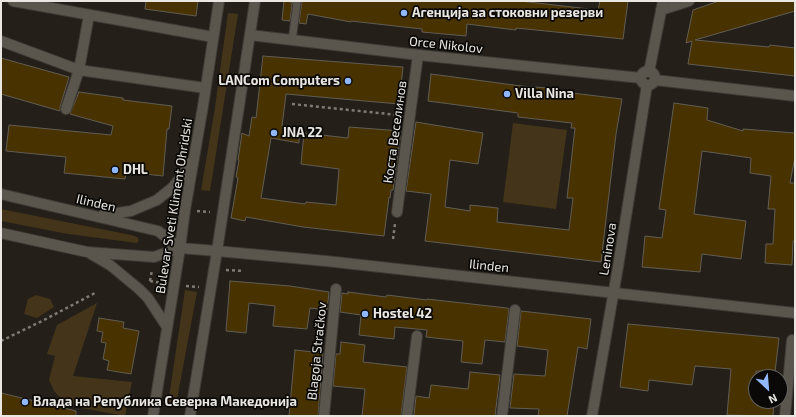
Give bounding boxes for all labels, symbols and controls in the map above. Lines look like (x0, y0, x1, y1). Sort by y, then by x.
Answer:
place label: Агенција за стоковни резерви (412, 5, 603, 21)
marker: Агенција за стоковни резерви (399, 8, 409, 18)
street label: Orce Nikolov (408, 33, 484, 57)
place label: LANCom Computers (218, 73, 340, 89)
marker: LANCom Computers (343, 76, 353, 86)
street label: Коста Веселинов (380, 80, 410, 184)
place label: Villa Nina (515, 86, 574, 102)
marker: Villa Nina (502, 89, 512, 99)
street label: Bulevar Sveti Kliment Ohridski (152, 117, 196, 295)
place label: JNA 22 (282, 125, 323, 141)
marker: JNA 22 (269, 128, 279, 138)
place label: DHL (123, 162, 148, 178)
marker: DHL (110, 165, 120, 175)
street label: Ilinden (75, 191, 117, 215)
street label: Leninova (596, 221, 620, 277)
street label: Ilinden (468, 256, 510, 276)
street label: Blagoja Stračkov (304, 301, 330, 401)
place label: Hostel 42 (373, 306, 432, 322)
marker: Hostel 42 (360, 309, 370, 319)
north arrow (748, 369, 788, 409)
text: N (767, 392, 779, 407)
place label: Влада на Република Северна Македонија (33, 394, 297, 410)
marker: Влада на Република Северна Македонија (20, 397, 30, 407)

